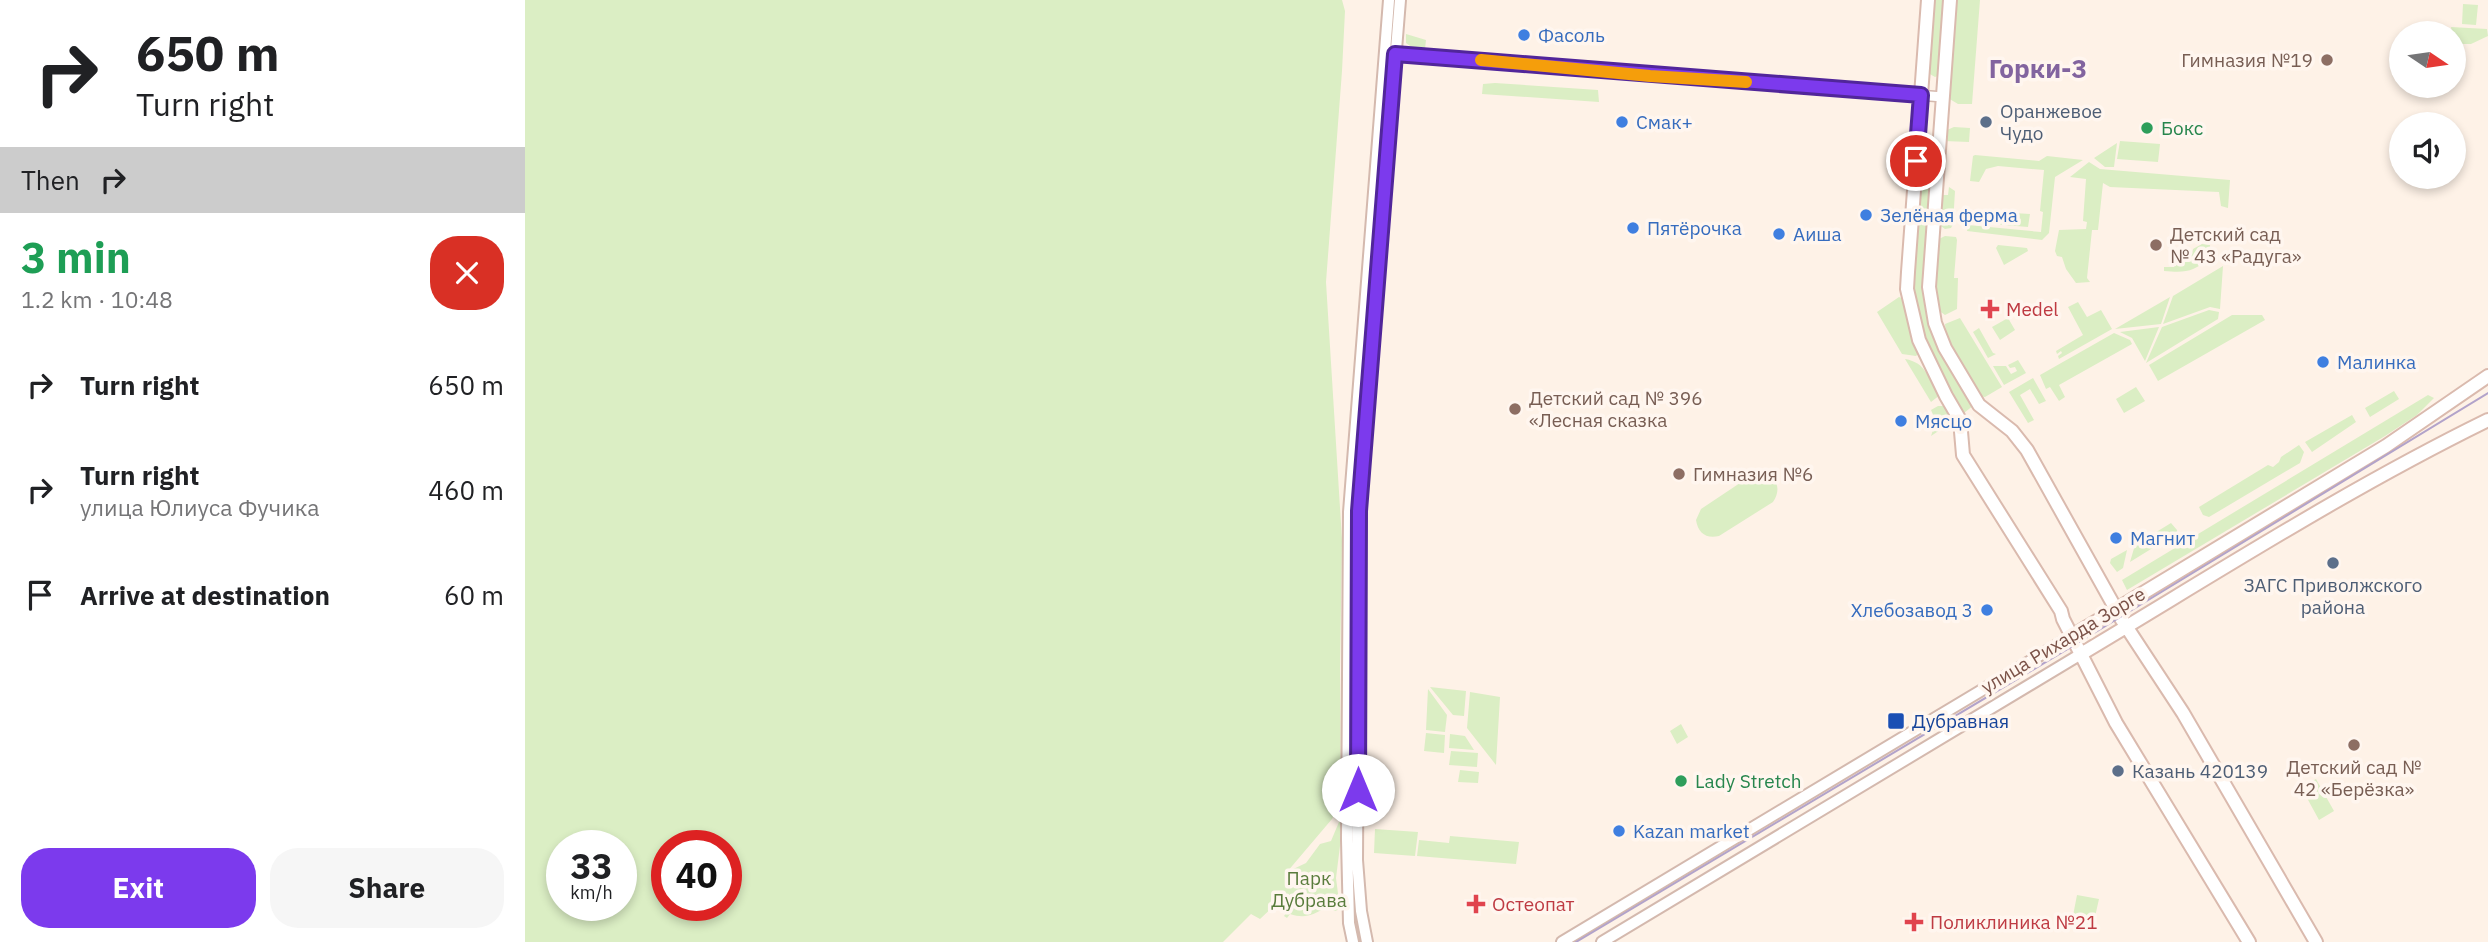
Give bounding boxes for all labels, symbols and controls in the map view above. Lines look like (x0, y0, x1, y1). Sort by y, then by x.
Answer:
text: 650 m (136, 21, 280, 84)
north arrow (2389, 21, 2466, 98)
map controls (2389, 21, 2466, 189)
place label: Фасоль (1538, 23, 1605, 47)
marker: Фасоль (1516, 27, 1532, 43)
icon: right (21, 28, 112, 119)
place label: Гимназия №19 (2181, 48, 2313, 72)
district label: Горки-3 (1989, 51, 2087, 85)
marker: Гимназия №19 (2319, 52, 2335, 68)
text: Turn right (136, 83, 274, 125)
place label: Оранжевое Чудо (2000, 99, 2102, 145)
place label: Смак+ (1636, 110, 1693, 134)
button: sound (2389, 112, 2466, 189)
marker: Смак+ (1614, 114, 1630, 130)
marker: Оранжевое Чудо (1978, 114, 1994, 130)
place label: Бокс (2161, 116, 2204, 140)
marker: Бокс (2139, 120, 2155, 136)
pin (1886, 131, 1946, 191)
icon: arrive (1897, 142, 1935, 180)
icon: right (94, 161, 132, 199)
text: Then (21, 163, 80, 197)
place label: Зелёная ферма (1880, 203, 2018, 227)
marker: Зелёная ферма (1858, 207, 1874, 223)
place label: Пятёрочка (1647, 216, 1742, 240)
marker: Пятёрочка (1625, 220, 1641, 236)
place label: Аиша (1793, 222, 1842, 246)
place label: Детский сад № 43 «Радуга» (2170, 222, 2302, 268)
marker: Аиша (1771, 226, 1787, 242)
text: 3 min (21, 230, 131, 285)
button: close (430, 236, 504, 310)
marker: Детский сад № 43 «Радуга» (2148, 237, 2164, 253)
text: 1.2 km · 10:48 (21, 284, 173, 314)
place label: Medel (2006, 297, 2058, 321)
marker: Medel (1980, 299, 2000, 319)
place label: Малинка (2337, 350, 2416, 374)
marker: Малинка (2315, 354, 2331, 370)
icon: right (21, 366, 59, 404)
text: Turn right (80, 368, 199, 402)
text: 650 m (428, 368, 504, 402)
place label: Детский сад № 396 «Лесная сказка (1529, 386, 1703, 432)
marker: Детский сад № 396 «Лесная сказка (1507, 401, 1523, 417)
place label: Мясцо (1915, 409, 1972, 433)
marker: Мясцо (1893, 413, 1909, 429)
text: Turn right (80, 458, 199, 492)
place label: Гимназия №6 (1693, 462, 1813, 486)
marker: Гимназия №6 (1671, 466, 1687, 482)
icon: right (21, 471, 59, 509)
text: 460 m (428, 473, 504, 507)
text: улица Юлиуса Фучика (80, 492, 319, 522)
place label: Магнит (2130, 526, 2195, 550)
marker: Магнит (2108, 530, 2124, 546)
marker: ЗАГС Приволжского района (2325, 555, 2341, 571)
place label: ЗАГС Приволжского района (2244, 573, 2422, 619)
icon: arrive (21, 576, 59, 614)
text: Arrive at destination (80, 578, 330, 612)
text: 60 m (444, 578, 504, 612)
street label: улица Рихарда Зорге (1976, 581, 2150, 699)
place label: Хлебозавод 3 (1851, 598, 1973, 622)
marker: Хлебозавод 3 (1979, 602, 1995, 618)
place label: Дубравная (1912, 709, 2009, 733)
marker: Дубравная (1886, 711, 1906, 731)
marker: Детский сад № 42 «Берёзка» (2346, 737, 2362, 753)
position arrow (1321, 753, 1395, 827)
place label: Детский сад № 42 «Берёзка» (2287, 755, 2421, 801)
place label: Казань 420139 (2132, 759, 2268, 783)
marker: Казань 420139 (2110, 763, 2126, 779)
place label: Lady Stretch (1695, 769, 1802, 793)
marker: Lady Stretch (1673, 773, 1689, 789)
place label: Kazan market (1633, 819, 1750, 843)
marker: Kazan market (1611, 823, 1627, 839)
speed limit sign: 40 (651, 830, 742, 921)
text: 33 (570, 843, 613, 889)
button: Exit (21, 848, 256, 928)
button: Share (270, 848, 504, 928)
park label: Парк Дубрава (1271, 866, 1347, 912)
text: km/h (570, 881, 613, 904)
place label: Остеопат (1492, 892, 1575, 916)
marker: Остеопат (1466, 894, 1486, 914)
place label: Поликлиника №21 (1930, 910, 2098, 934)
marker: Поликлиника №21 (1904, 912, 1924, 932)

